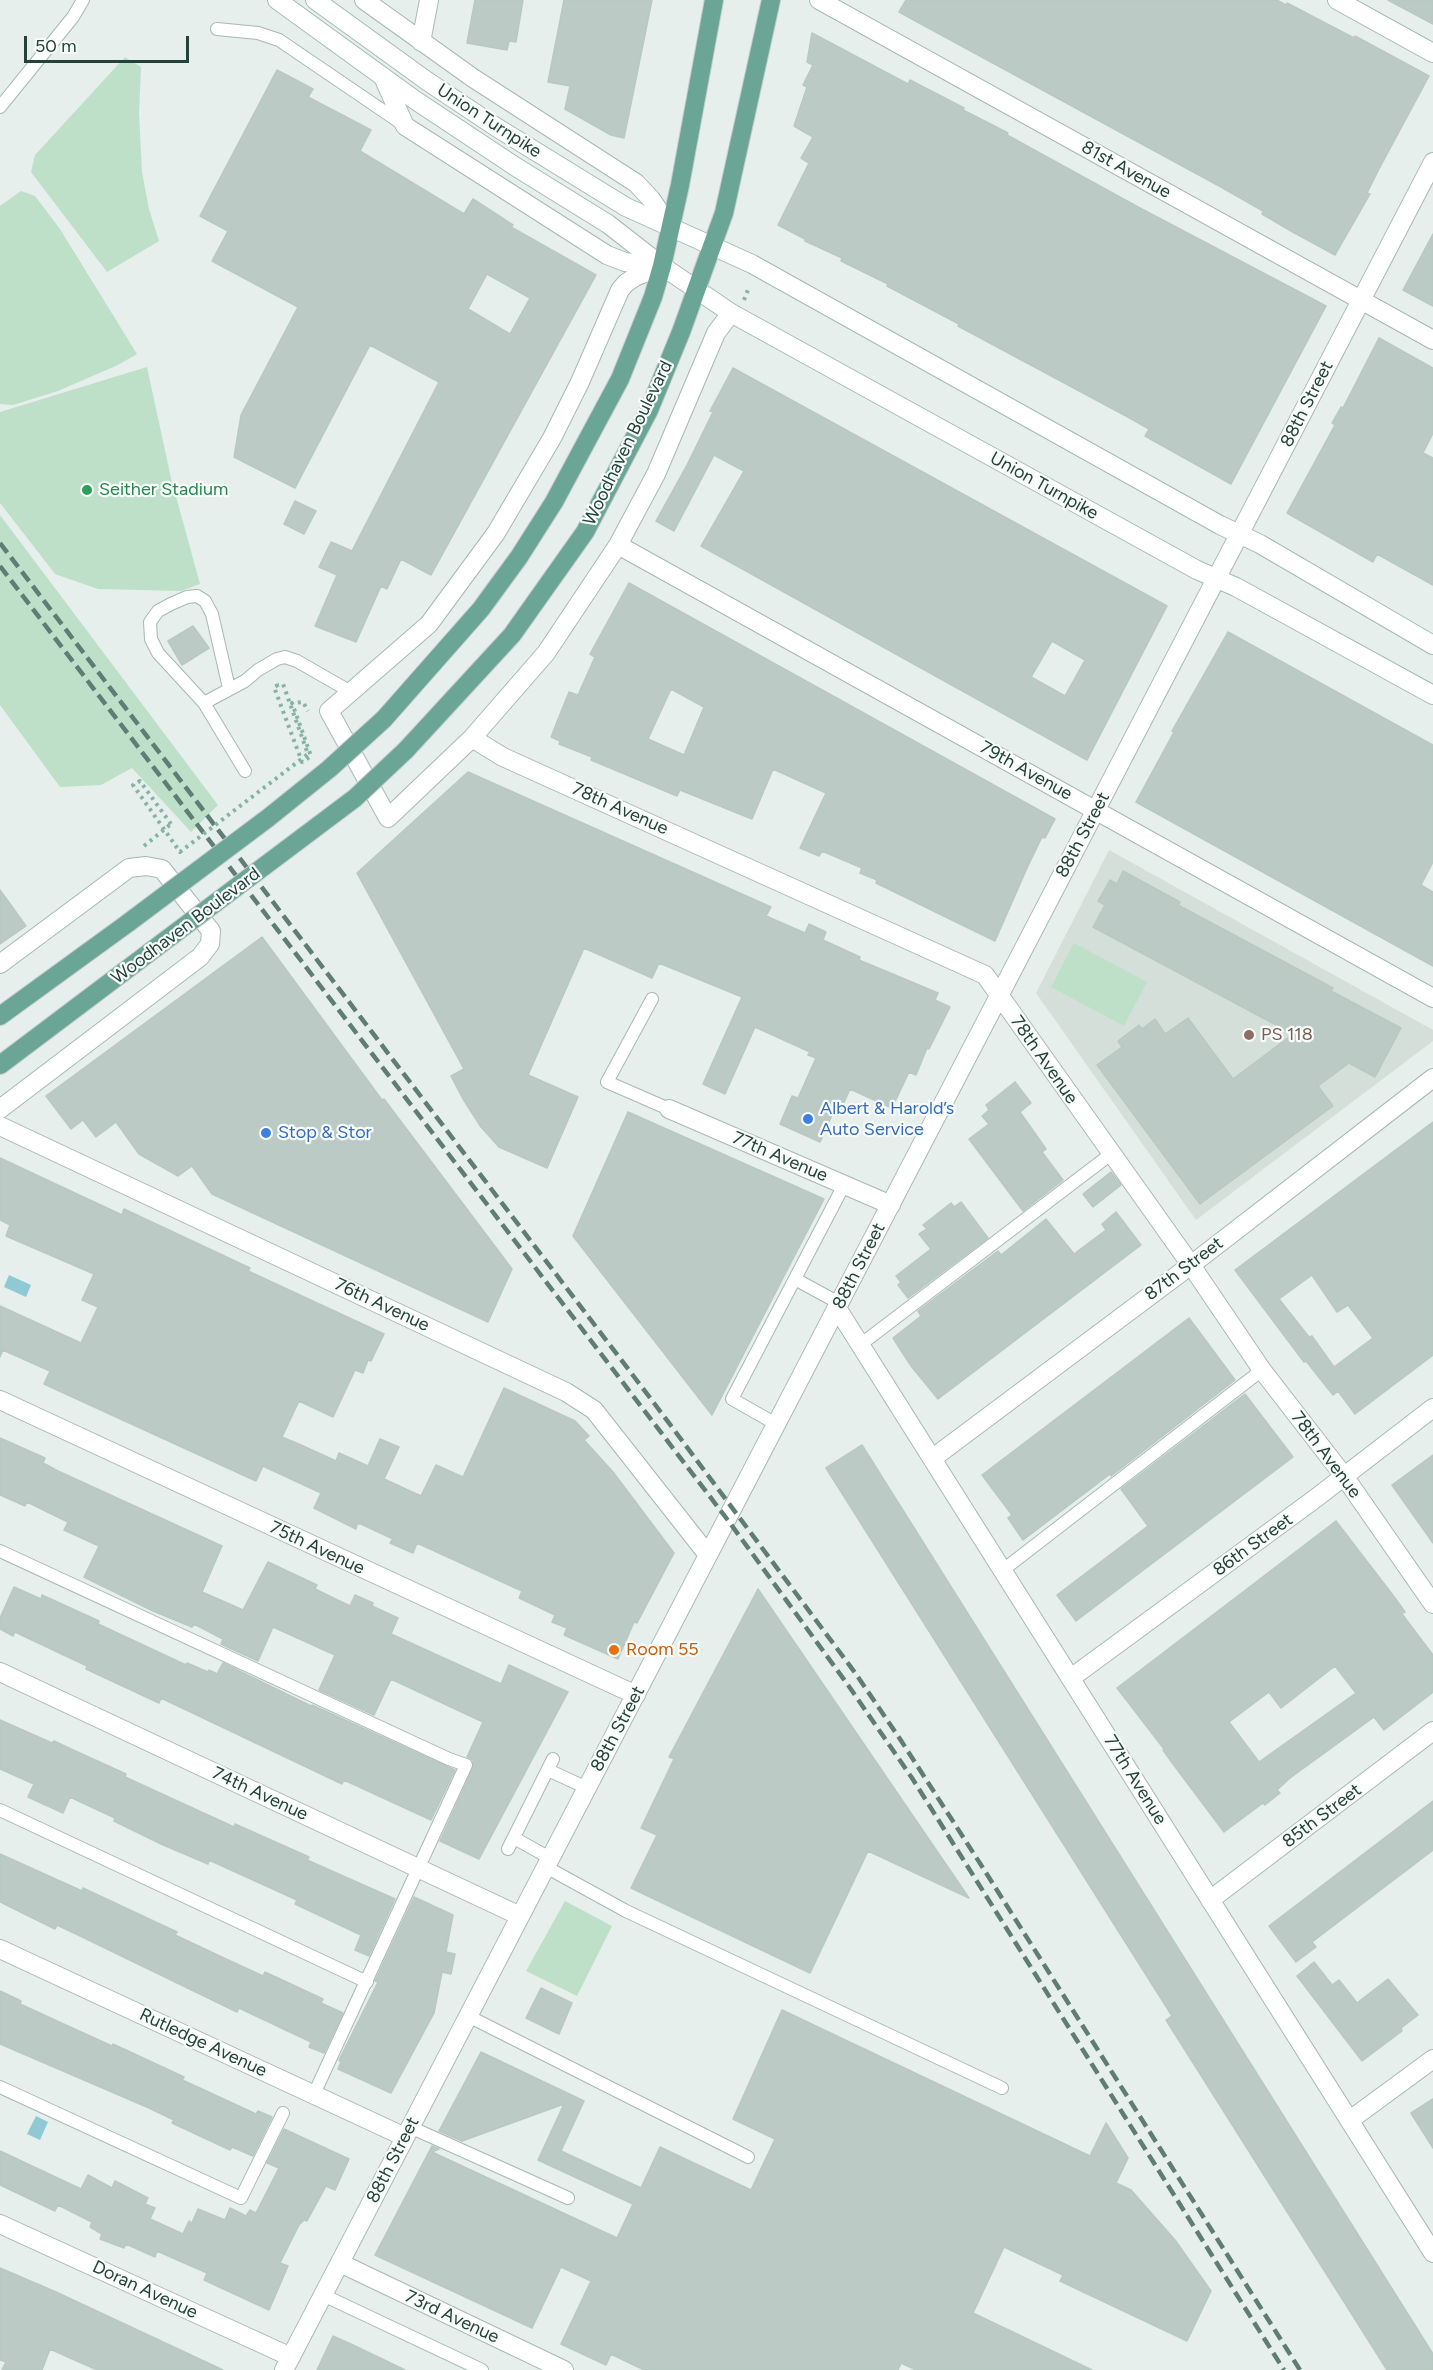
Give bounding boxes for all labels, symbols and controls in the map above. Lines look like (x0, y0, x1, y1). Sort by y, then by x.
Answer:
scale bar (27, 24, 192, 62)
text: 50 m (35, 35, 77, 57)
street label: Union Turnpike (433, 79, 545, 163)
street label: 81st Avenue (1077, 137, 1175, 203)
street label: Woodhaven Boulevard (579, 357, 677, 529)
street label: 88th Street (1276, 357, 1338, 451)
street label: Union Turnpike (986, 447, 1102, 525)
place label: Seither Stadium (99, 479, 228, 501)
marker: Seither Stadium (80, 483, 94, 497)
street label: 79th Avenue (976, 737, 1076, 805)
street label: 78th Avenue (569, 778, 671, 840)
street label: 88th Street (1051, 789, 1115, 881)
street label: Woodhaven Boulevard (107, 863, 265, 989)
street label: 78th Avenue (1006, 1012, 1082, 1108)
place label: PS 118 (1261, 1024, 1313, 1046)
marker: PS 118 (1242, 1028, 1256, 1042)
place label: Albert & Harold’s Auto Service (820, 1098, 954, 1140)
marker: Albert & Harold’s Auto Service (801, 1112, 815, 1126)
place label: Stop & Stor (278, 1122, 372, 1144)
marker: Stop & Stor (259, 1126, 273, 1140)
street label: 77th Avenue (729, 1127, 831, 1187)
street label: 88th Street (828, 1219, 890, 1313)
street label: 87th Street (1141, 1233, 1227, 1305)
street label: 76th Avenue (331, 1274, 433, 1336)
street label: 78th Avenue (1286, 1407, 1366, 1503)
street label: 86th Street (1209, 1509, 1297, 1581)
street label: 75th Avenue (266, 1517, 368, 1579)
place label: Room 55 (626, 1639, 699, 1661)
marker: Room 55 (607, 1643, 621, 1657)
street label: 88th Street (586, 1683, 650, 1775)
street label: 77th Avenue (1099, 1731, 1171, 1829)
street label: 74th Avenue (209, 1762, 311, 1826)
street label: 85th Street (1278, 1779, 1366, 1853)
street label: Rutledge Avenue (136, 2004, 270, 2082)
street label: 88th Street (362, 2113, 424, 2207)
street label: Doran Avenue (89, 2256, 201, 2324)
street label: 73rd Avenue (401, 2286, 503, 2348)

